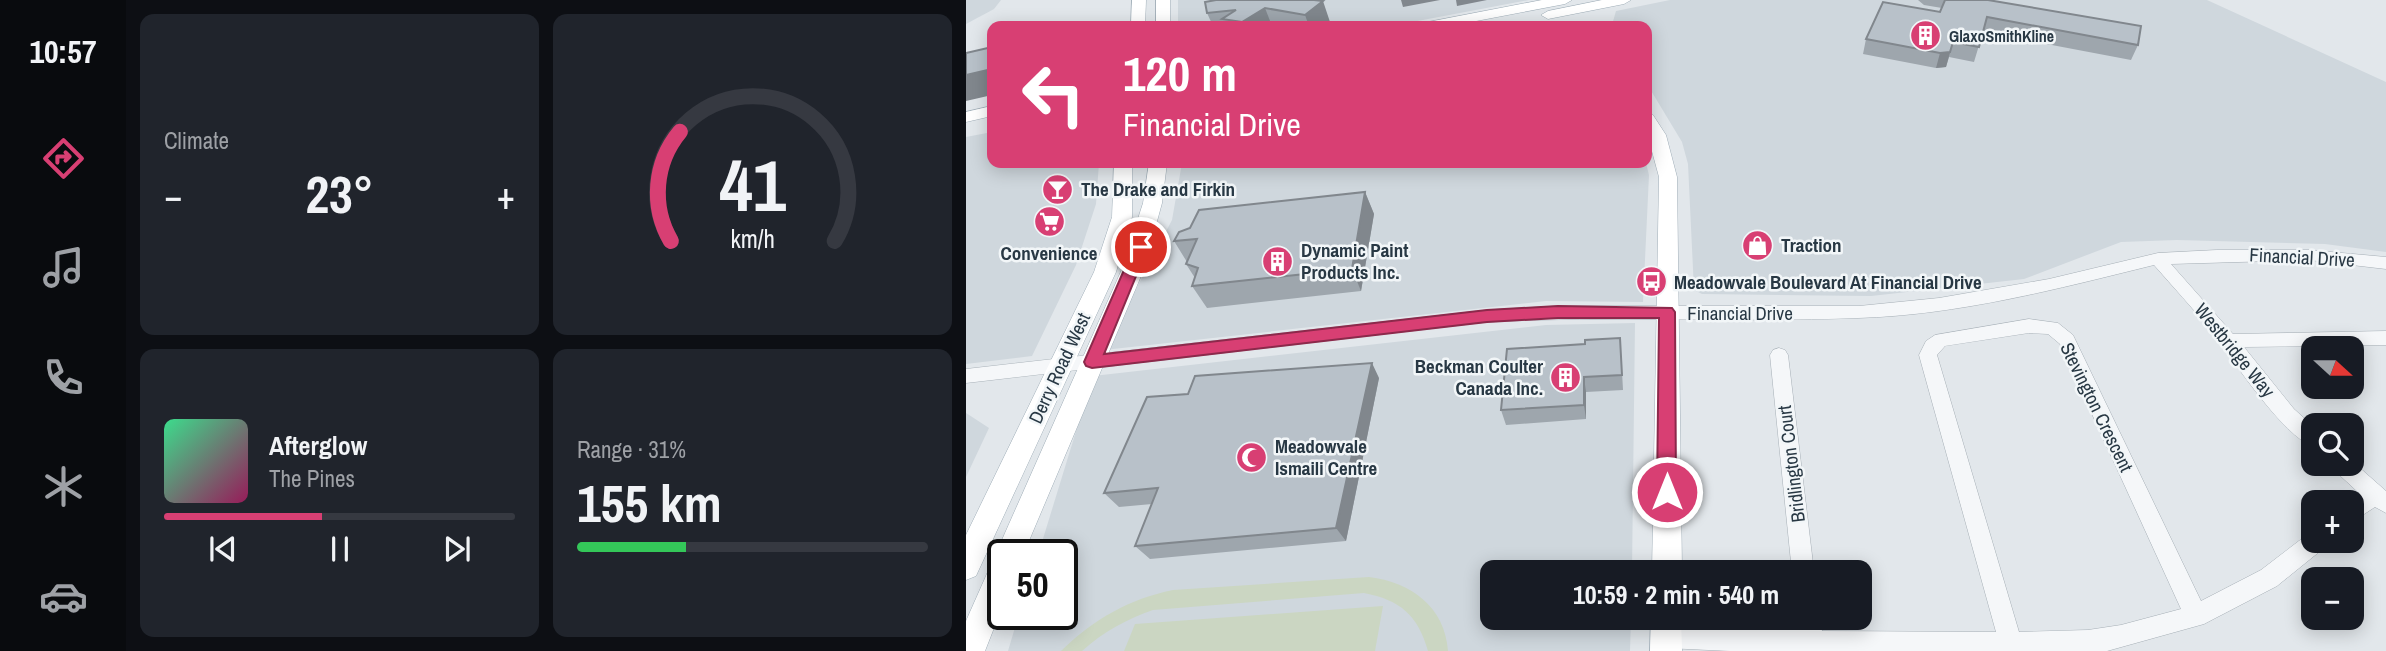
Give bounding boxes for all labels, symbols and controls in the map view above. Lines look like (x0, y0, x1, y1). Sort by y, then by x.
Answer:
building icon: GlaxoSmithKline (1909, 19, 1943, 53)
place label: GlaxoSmithKline (1949, 25, 2054, 47)
text: 10:57 (29, 30, 97, 73)
text: 120 m (1123, 40, 1237, 106)
icon: left (1008, 49, 1099, 140)
text: Financial Drive (1123, 103, 1301, 146)
text: Climate (164, 125, 229, 156)
icon: directions (39, 134, 88, 183)
text: 41 (719, 136, 786, 234)
text: 23° (305, 159, 374, 229)
text: − (164, 170, 182, 221)
text: + (497, 170, 515, 221)
bar icon: The Drake and Firkin (1041, 172, 1075, 206)
place label: The Drake and Firkin (1081, 176, 1235, 202)
supermarket icon: Convenience (1032, 205, 1066, 239)
pin (1111, 217, 1171, 277)
text: km/h (730, 221, 775, 255)
icon: arrive (1122, 228, 1160, 266)
shop icon: Traction (1741, 228, 1775, 262)
place label: Traction (1781, 232, 1842, 258)
place label: Dynamic Paint Products Inc. (1301, 237, 1408, 285)
place label: Convenience (1001, 240, 1098, 266)
street label: Financial Drive (2249, 241, 2355, 273)
icon: music (39, 243, 88, 292)
building icon: Dynamic Paint Products Inc. (1261, 244, 1295, 278)
bus stop icon: Meadowvale Boulevard At Financial Drive (1634, 265, 1668, 299)
place label: Meadowvale Boulevard At Financial Drive (1674, 269, 1982, 295)
street label: Westbridge Way (2189, 297, 2281, 403)
street label: Financial Drive (1687, 300, 1793, 326)
street label: Derry Road West (1022, 308, 1096, 428)
north arrow (2301, 336, 2364, 399)
map controls (2301, 336, 2364, 630)
street label: Stevington Crescent (2054, 338, 2140, 477)
icon: phone (39, 353, 88, 402)
place label: Beckman Coulter Canada Inc. (1415, 353, 1543, 401)
building icon: Beckman Coulter Canada Inc. (1549, 360, 1583, 394)
street label: Bridlington Court (1771, 403, 1811, 524)
button: search (2301, 413, 2364, 476)
text: Afterglow (269, 428, 367, 463)
place label: Meadowvale Ismaili Centre (1275, 433, 1378, 481)
text: Range · 31% (577, 434, 686, 465)
mosque icon: Meadowvale Ismaili Centre (1235, 440, 1269, 474)
position arrow (1630, 455, 1704, 529)
icon: climate (39, 462, 88, 511)
text: The Pines (269, 463, 355, 494)
text: 155 km (577, 468, 722, 538)
button: + (2301, 490, 2364, 553)
icon: previous (204, 530, 242, 568)
icon: pause (321, 530, 359, 568)
icon: next (438, 530, 476, 568)
speed limit sign: 50 (987, 539, 1078, 630)
button: − (2301, 567, 2364, 630)
icon: car (39, 572, 88, 621)
text: 10:59 · 2 min · 540 m (1573, 577, 1779, 612)

